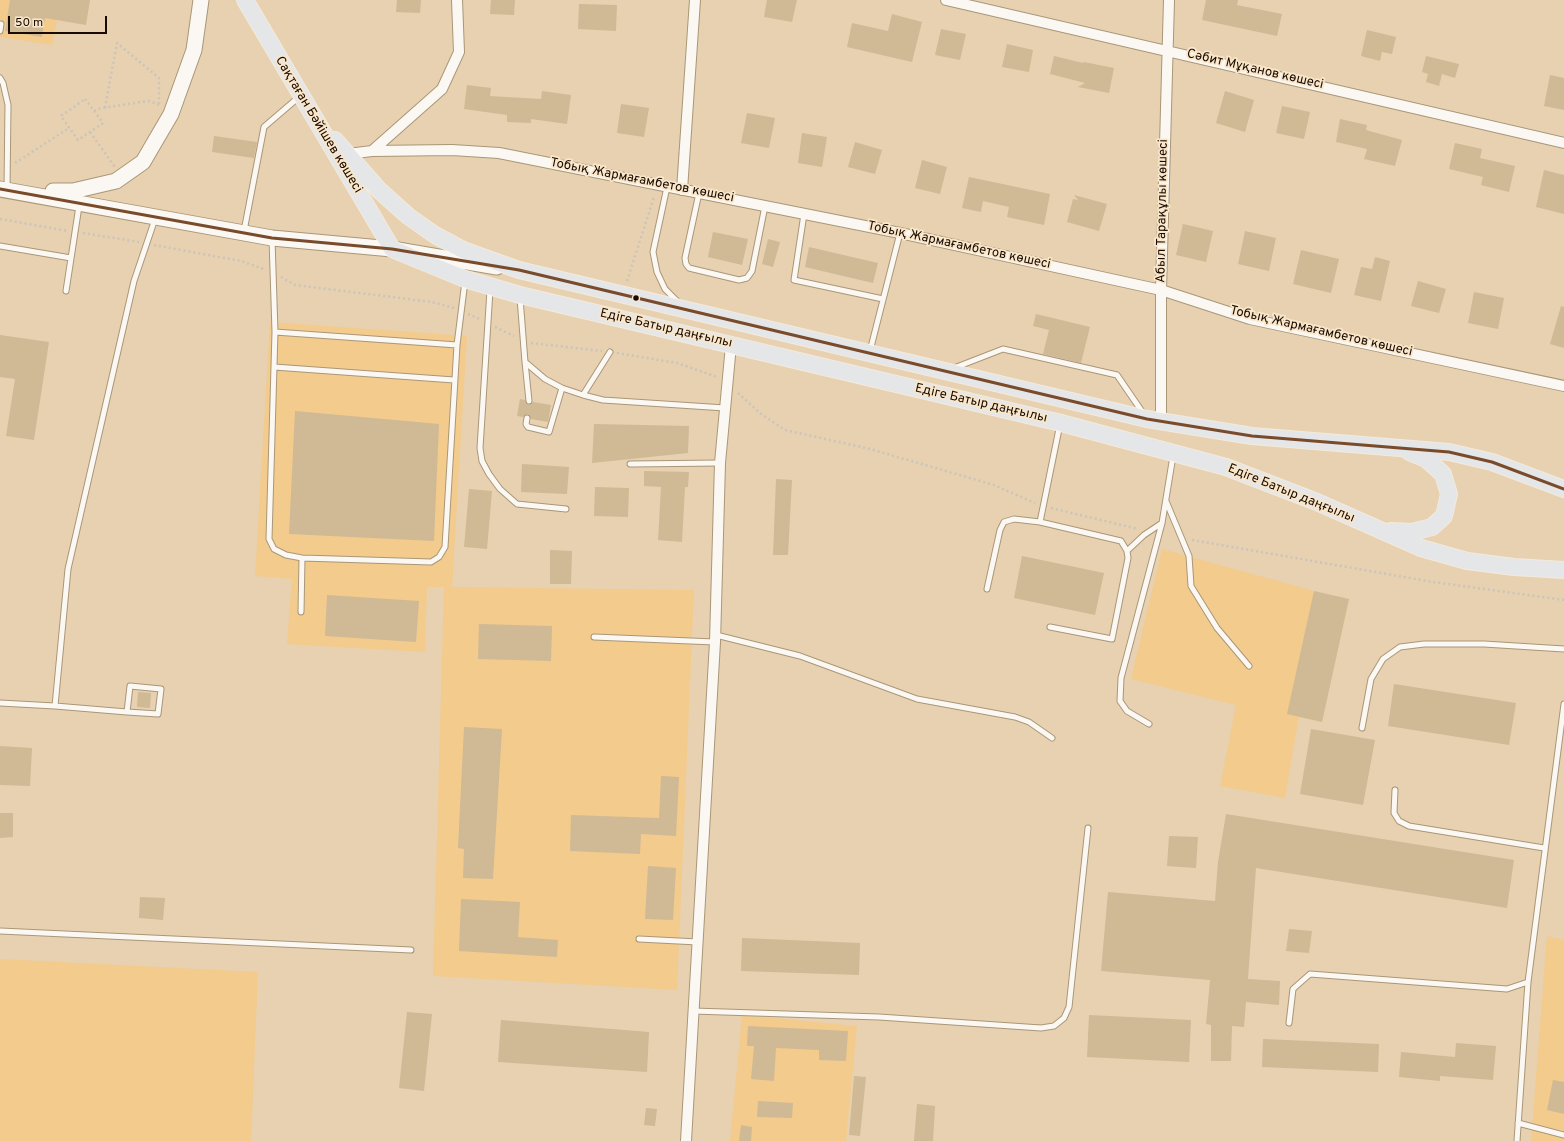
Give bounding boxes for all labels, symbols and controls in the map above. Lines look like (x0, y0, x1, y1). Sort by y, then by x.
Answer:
scale bar (10, 8, 109, 34)
text: 50 m (15, 15, 43, 31)
street label: Сәбит Мұқанов көшесі (1185, 47, 1325, 93)
street label: Сақтаған Бәйішев көшесі (271, 54, 365, 196)
street label: Абыл Тарақұлы көшесі (1154, 139, 1172, 283)
street label: Тобық Жармағамбетов көшесі (549, 156, 735, 206)
street label: Тобық Жармағамбетов көшесі (866, 219, 1052, 273)
unlabelled marker (631, 293, 641, 303)
street label: Тобық Жармағамбетов көшесі (1228, 303, 1414, 361)
street label: Едіге Батыр даңғылы (598, 306, 734, 352)
street label: Едіге Батыр даңғылы (913, 381, 1049, 427)
street label: Едіге Батыр даңғылы (1225, 461, 1357, 527)

